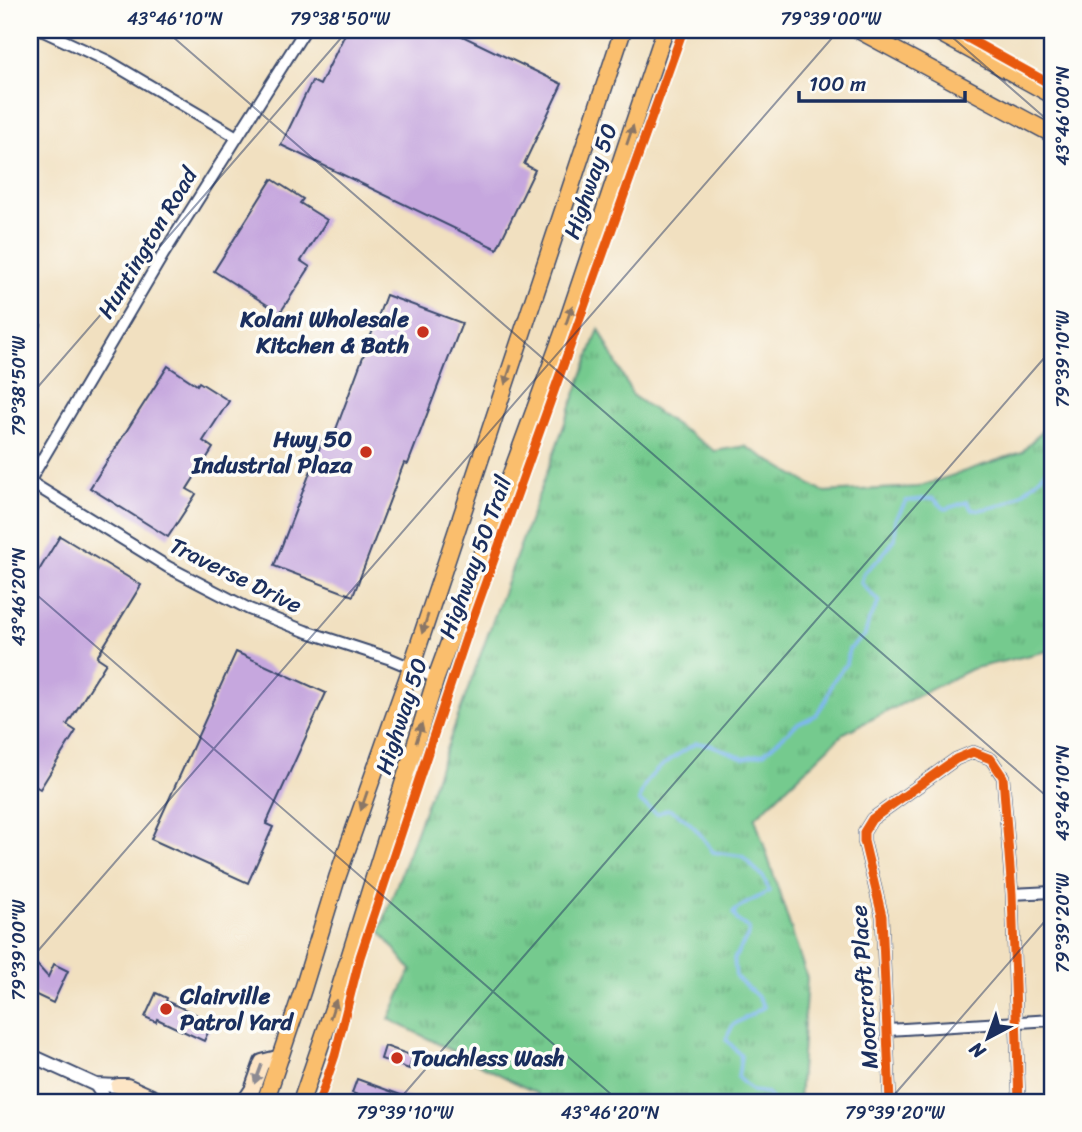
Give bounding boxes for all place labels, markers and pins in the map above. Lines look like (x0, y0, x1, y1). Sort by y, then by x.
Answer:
place label: Kolani Wholesale Kitchen & Bath (239, 299, 409, 366)
marker: Kolani Wholesale Kitchen & Bath (415, 324, 431, 340)
place label: Hwy 50 Industrial Plaza (191, 419, 353, 486)
marker: Hwy 50 Industrial Plaza (358, 444, 374, 460)
place label: Clairville Patrol Yard (179, 976, 294, 1043)
marker: Clairville Patrol Yard (158, 1001, 174, 1017)
place label: Touchless Wash (411, 1038, 565, 1079)
marker: Touchless Wash (389, 1050, 405, 1066)

